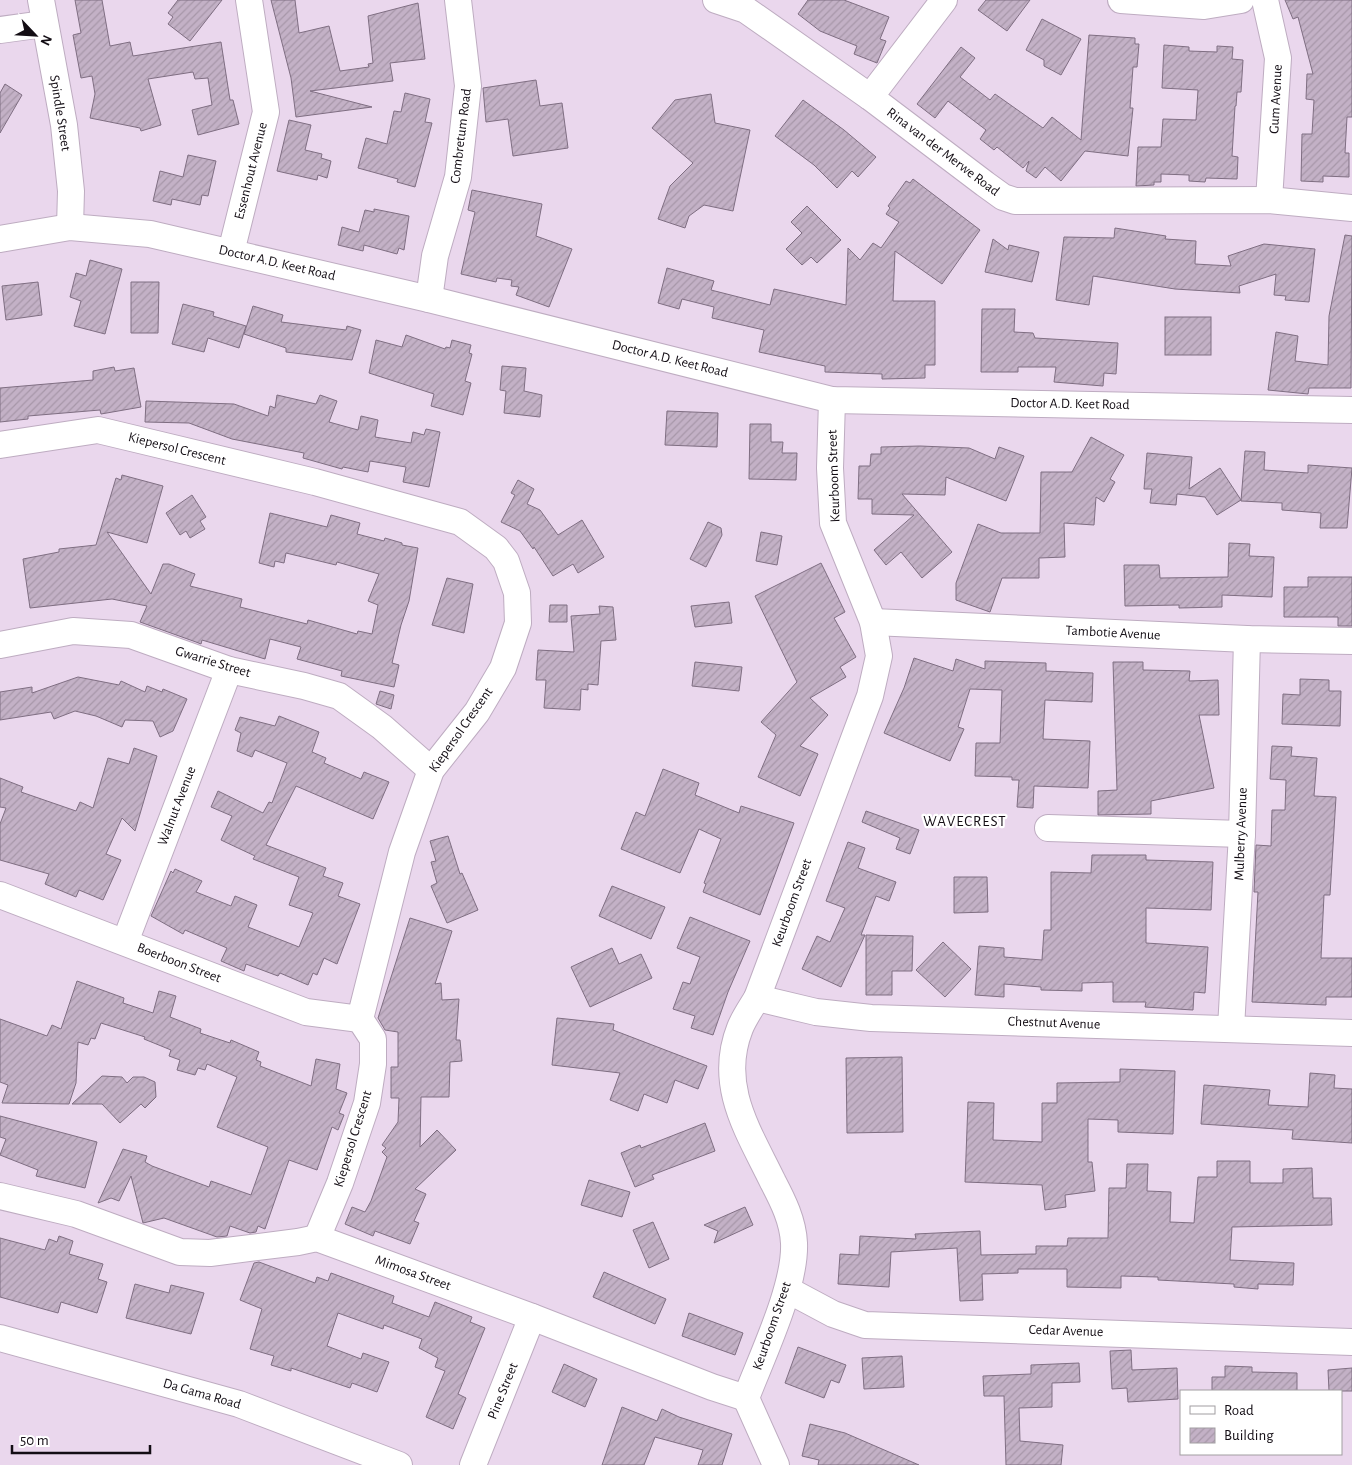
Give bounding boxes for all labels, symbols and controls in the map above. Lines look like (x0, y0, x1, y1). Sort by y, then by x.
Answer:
north arrow (10, 10, 60, 60)
text: N (37, 33, 54, 47)
street label: Gum Avenue (1267, 64, 1285, 134)
street label: Spindle Street (47, 74, 73, 153)
street label: Combretum Road (448, 88, 474, 184)
street label: Rina van der Merwe Road (884, 105, 1002, 199)
street label: Essenhout Avenue (232, 121, 270, 221)
street label: Doctor A.D. Keet Road (217, 243, 337, 283)
street label: Doctor A.D. Keet Road (610, 338, 730, 380)
street label: Doctor A.D. Keet Road (1010, 396, 1130, 412)
street label: Keurboom Street (825, 429, 843, 523)
street label: Kiepersol Crescent (127, 430, 228, 468)
street label: Tambotie Avenue (1065, 624, 1161, 642)
street label: Gwarrie Street (174, 644, 253, 680)
street label: Kiepersol Crescent (427, 685, 496, 775)
street label: Walnut Avenue (155, 764, 199, 848)
street label: Mulberry Avenue (1232, 787, 1250, 881)
district label: WAVECREST (923, 814, 1007, 829)
street label: Keurboom Street (770, 857, 815, 949)
street label: Boerboon Street (135, 941, 223, 986)
street label: Chestnut Avenue (1007, 1014, 1101, 1032)
street label: Kiepersol Crescent (332, 1089, 374, 1189)
street label: Mimosa Street (373, 1253, 453, 1293)
street label: Keurboom Street (750, 1279, 794, 1372)
street label: Cedar Avenue (1028, 1323, 1104, 1339)
street label: Pine Street (485, 1360, 521, 1421)
street label: Da Gama Road (162, 1376, 242, 1412)
legend (1180, 1390, 1342, 1455)
text: Road (1224, 1403, 1254, 1418)
scale bar (12, 1422, 150, 1454)
text: Building (1224, 1428, 1274, 1443)
text: 50 m (20, 1433, 49, 1448)

